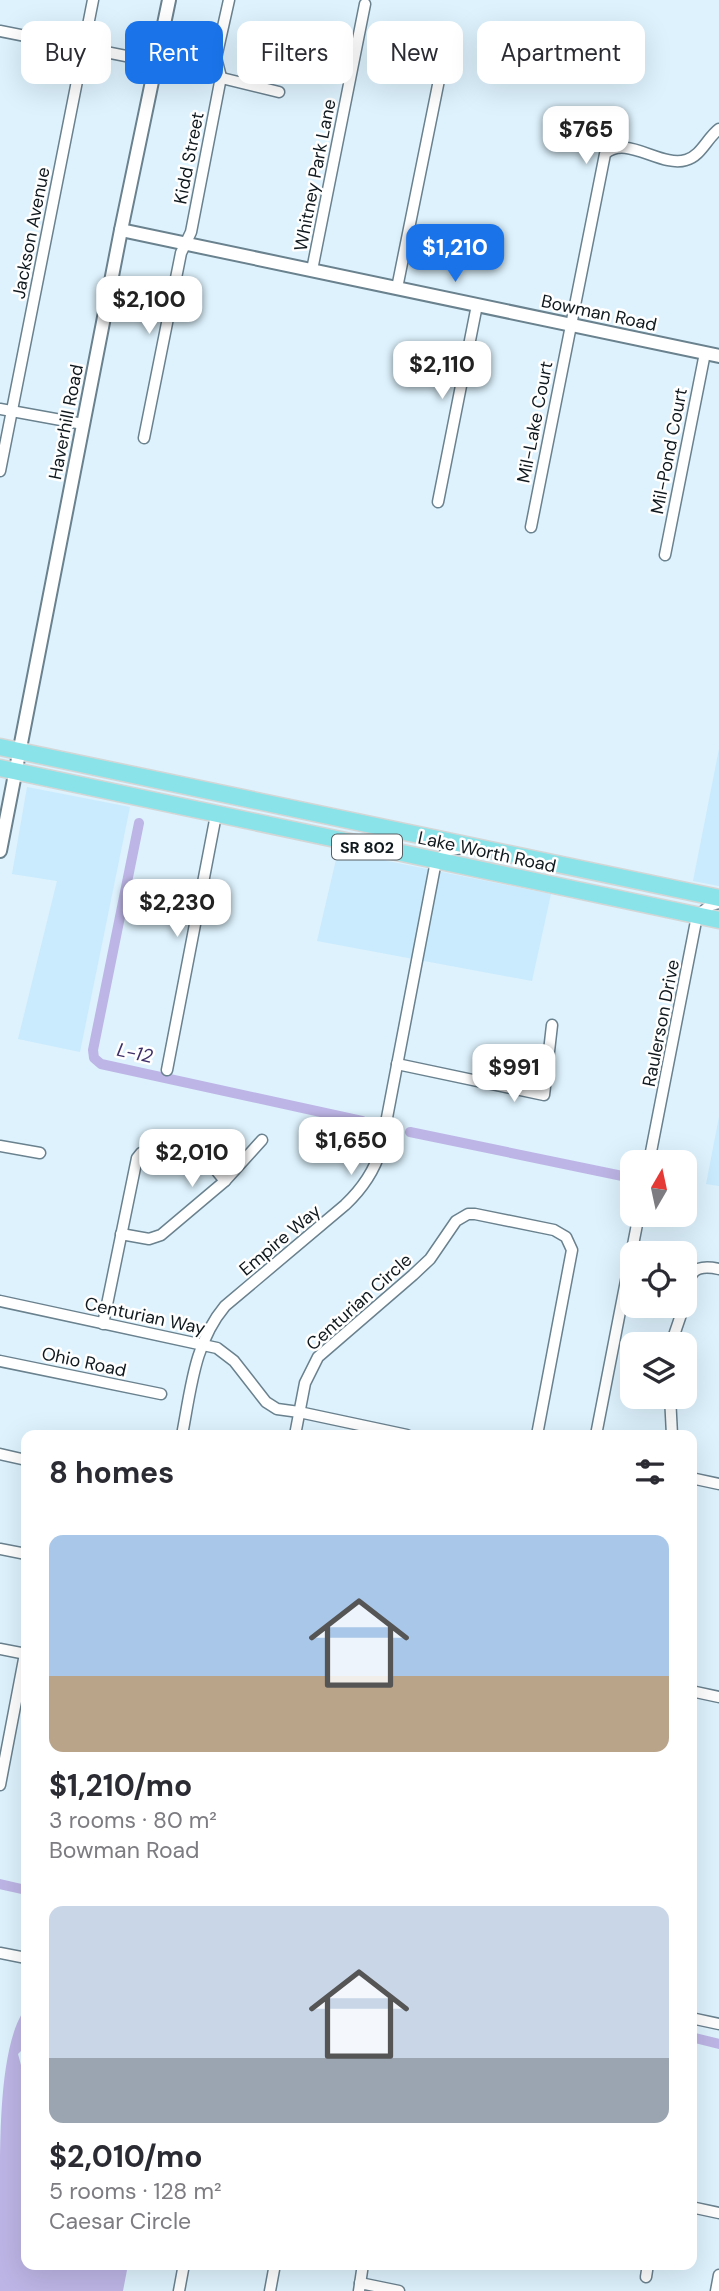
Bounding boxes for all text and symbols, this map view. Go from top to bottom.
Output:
chip: Buy [21,21,111,84]
chip: Rent [125,21,223,84]
chip: Filters [237,21,353,84]
chip: New [367,21,463,84]
chip: Apartment [477,21,645,84]
street label: Whitney Park Lane [288,97,342,253]
pin: $765 [545,106,627,166]
street label: Kidd Street [168,110,210,206]
text: $765 [559,114,613,144]
street label: Jackson Avenue [6,165,56,301]
pin: $1,210 [398,224,512,284]
text: $1,210 [422,232,488,262]
pin: $2,100 [92,276,206,336]
text: $2,100 [112,284,186,314]
street label: Bowman Road [539,289,659,337]
pin: $2,110 [385,342,499,401]
text: $2,110 [409,349,475,379]
street label: Mil-Lake Court [511,359,559,485]
street label: Haverhill Road [43,362,89,482]
street label: Mil-Pond Court [645,386,693,516]
street label: Lake Worth Road [416,826,558,878]
road number: SR 802 [332,834,402,860]
pin: $2,230 [120,880,234,939]
text: $2,230 [139,887,215,917]
street label: Raulerson Drive [637,957,685,1089]
water label: L-12 [115,1037,155,1069]
pin: $991 [473,1044,555,1104]
text: $991 [488,1052,540,1082]
pin: $1,650 [294,1118,408,1177]
text: $1,650 [315,1125,387,1155]
pin: $2,010 [135,1130,249,1189]
text: $2,010 [155,1137,229,1167]
north arrow [620,1150,696,1227]
map controls [620,1150,697,1409]
street label: Empire Way [234,1199,326,1281]
button: locate [620,1241,697,1318]
street label: Centurian Circle [301,1248,417,1356]
street label: Centurian Way [82,1291,208,1341]
button: layers [620,1332,697,1409]
street label: Ohio Road [39,1341,129,1383]
text: 8 homes [49,1453,174,1492]
icon: filters [631,1453,669,1491]
icon: home [296,1580,422,1706]
text: $1,210/mo [49,1766,192,1805]
text: 3 rooms · 80 m² [49,1805,217,1835]
text: Bowman Road [49,1835,200,1865]
icon: home [296,1951,422,2077]
text: $2,010/mo [49,2137,203,2176]
text: 5 rooms · 128 m² [49,2176,222,2206]
text: Caesar Circle [49,2206,191,2236]

